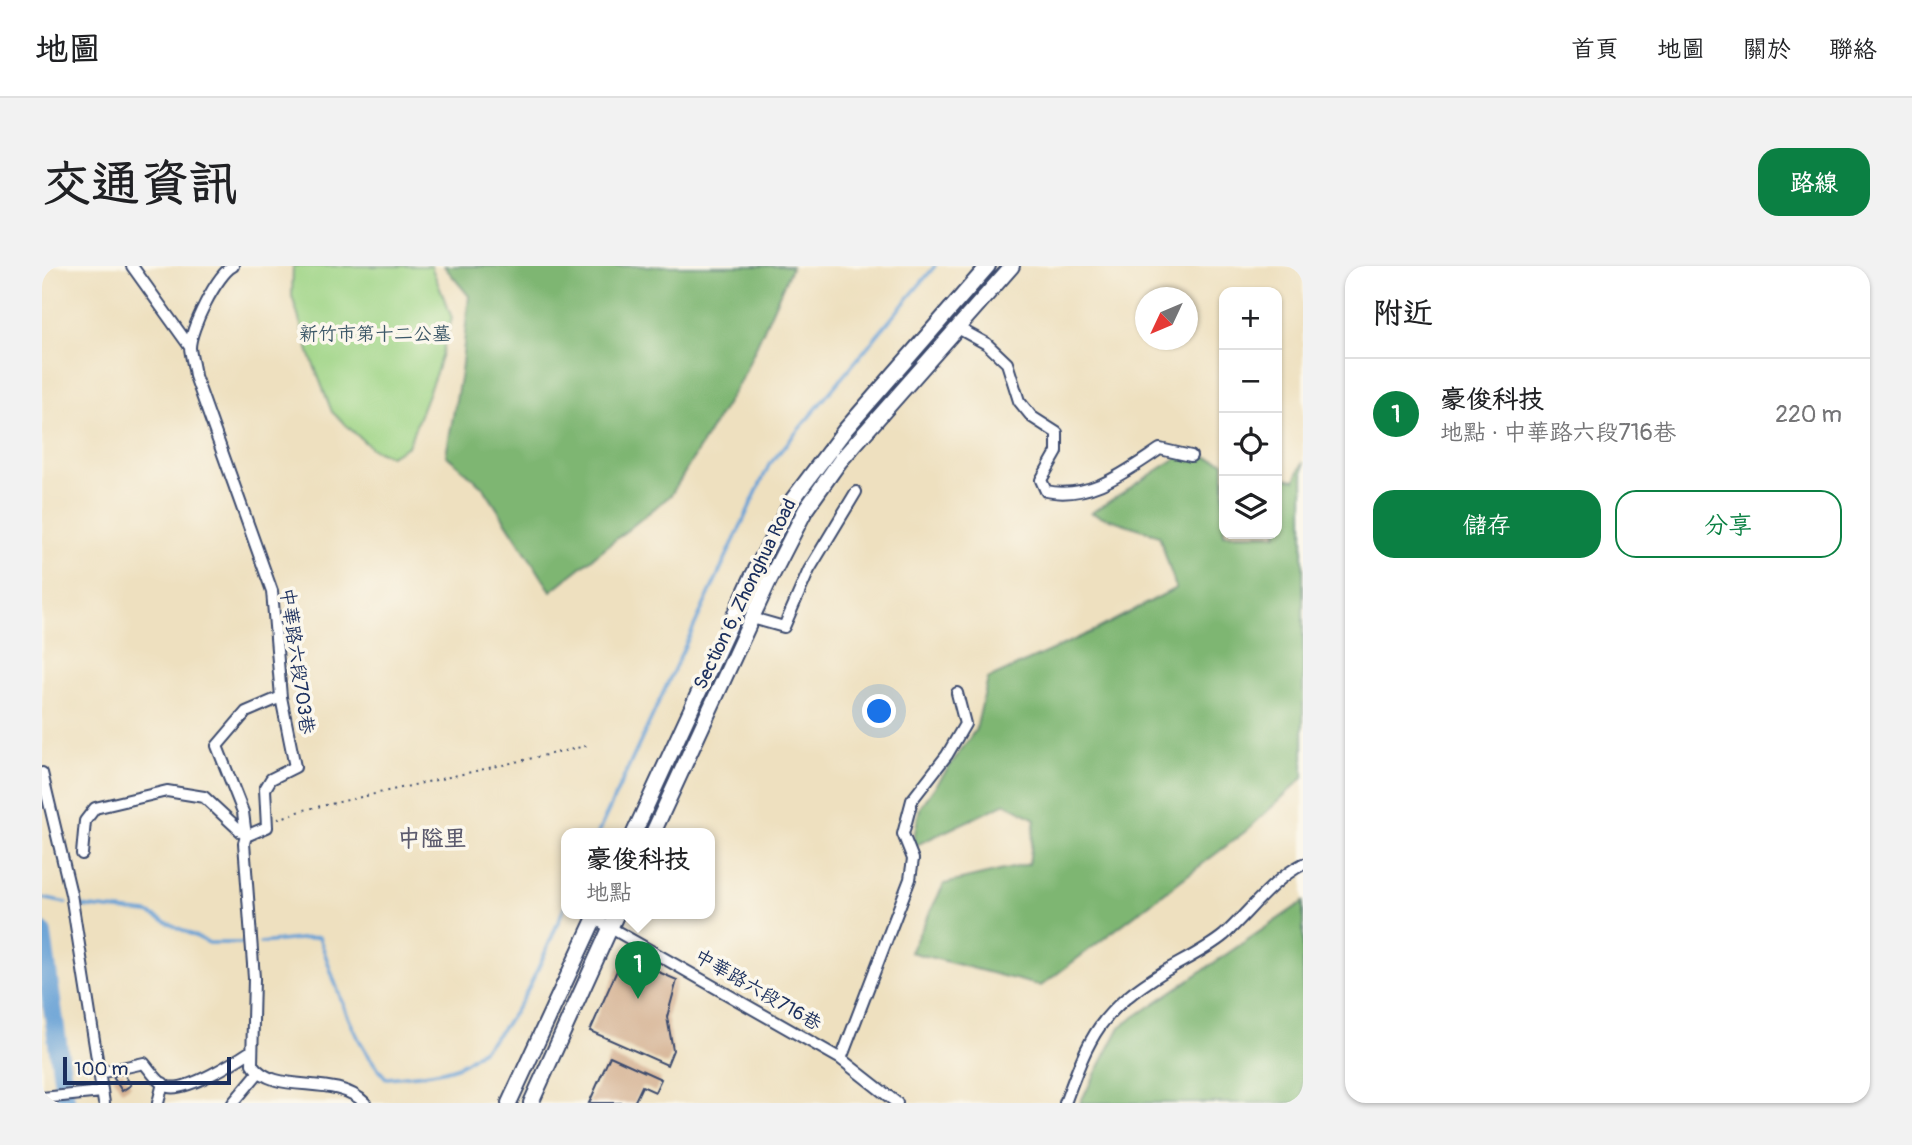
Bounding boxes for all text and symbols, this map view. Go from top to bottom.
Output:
text: 地圖 [35,29,101,70]
text: 首頁 [1571,35,1619,64]
text: 地圖 [1657,35,1705,64]
text: 關於 [1743,35,1791,64]
text: 聯絡 [1829,35,1877,64]
button: 路線 [1758,148,1870,216]
text: 交通資訊 [42,154,238,215]
north arrow [1135,287,1198,350]
map controls [1219,287,1282,539]
button: + [1219,287,1282,350]
text: 附近 [1373,295,1433,332]
park label: 新竹市第十二公墓 [299,322,451,346]
button: − [1219,350,1282,413]
text: 豪俊科技 [1440,384,1544,416]
text: 1 [1392,400,1401,429]
text: 220 m [1775,400,1842,429]
button: locate [1219,413,1282,476]
text: 地點 · 中華路六段716巷 [1440,418,1676,447]
button: layers [1219,476,1282,539]
button: 儲存 [1373,490,1601,558]
button: 分享 [1615,490,1842,558]
street label: Section 6, Zhonghua Road [688,495,802,693]
street label: 中華路六段703巷 [275,586,319,736]
your location [862,694,896,728]
district label: 中隘里 [398,824,467,853]
popup [561,828,715,919]
text: 豪俊科技 [586,844,690,876]
text: 地點 [586,878,632,907]
pin: 1 [615,941,661,999]
street label: 中華路六段716巷 [690,944,826,1036]
scale bar [63,1054,231,1086]
text: 100 m [74,1057,128,1081]

